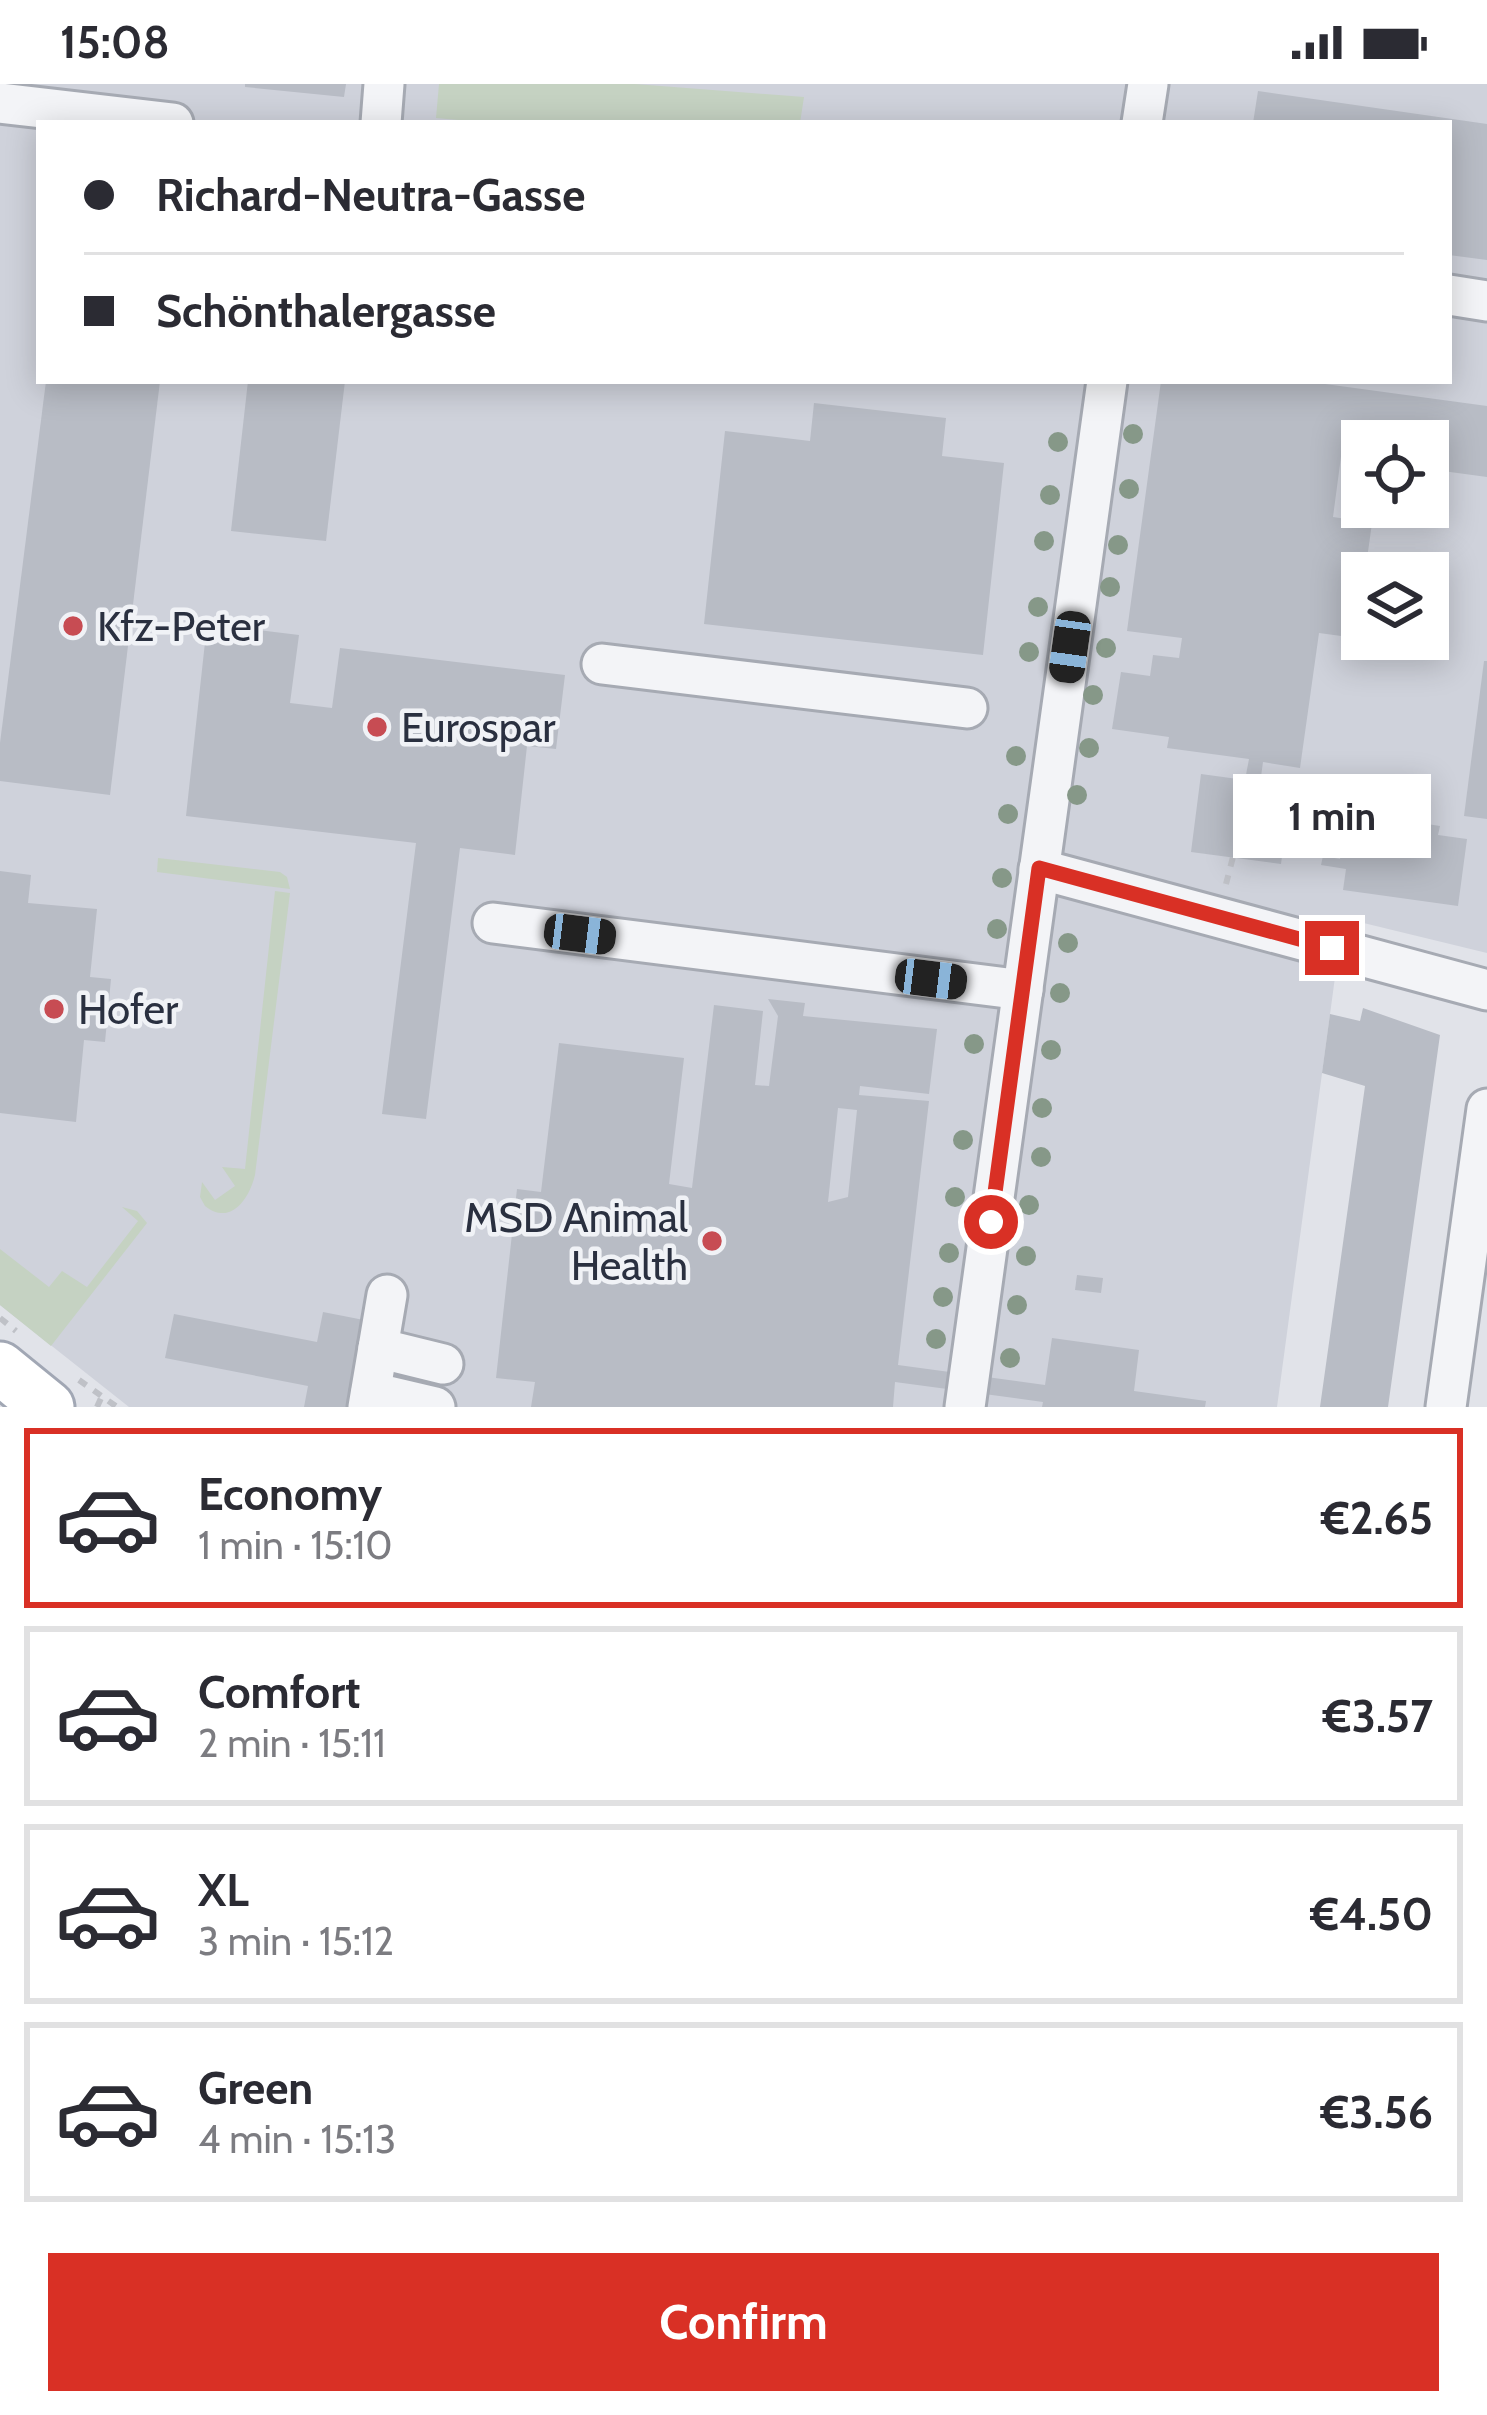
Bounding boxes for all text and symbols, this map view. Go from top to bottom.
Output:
text: 15:08 [60,15,170,69]
text: Richard-Neutra-Gasse [156,168,585,222]
text: Schönthalergasse [156,284,496,338]
map controls [1341,420,1449,660]
button: locate [1341,420,1449,528]
button: layers [1341,552,1449,660]
place label: Kfz-Peter [97,600,266,652]
car [1047,609,1093,685]
marker: Kfz-Peter [60,613,86,639]
place label: Eurospar [401,701,556,753]
marker: Eurospar [364,714,390,740]
callout: 1 min [1233,774,1431,858]
text: 1 min [1288,792,1376,840]
car [542,912,618,956]
route end [1305,921,1359,975]
car [893,957,969,1001]
place label: Hofer [78,983,179,1035]
marker: Hofer [41,996,67,1022]
place label: MSD Animal Health [464,1191,688,1291]
route start [964,1195,1018,1249]
marker: MSD Animal Health [699,1228,725,1254]
icon: car [54,1464,162,1572]
text: Economy [198,1467,382,1521]
text: €2.65 [1321,1491,1433,1545]
text: 1 min · 15:10 [198,1521,392,1569]
icon: car [54,1662,162,1770]
text: Comfort [198,1665,361,1719]
text: €3.57 [1323,1689,1433,1743]
text: 2 min · 15:11 [198,1719,386,1767]
icon: car [54,1860,162,1968]
text: XL [198,1863,249,1917]
text: €4.50 [1310,1887,1433,1941]
text: 3 min · 15:12 [198,1917,394,1965]
icon: car [54,2058,162,2166]
text: Green [198,2061,313,2115]
text: €3.56 [1320,2085,1433,2139]
text: 4 min · 15:13 [198,2115,396,2163]
button: Confirm [48,2253,1439,2391]

